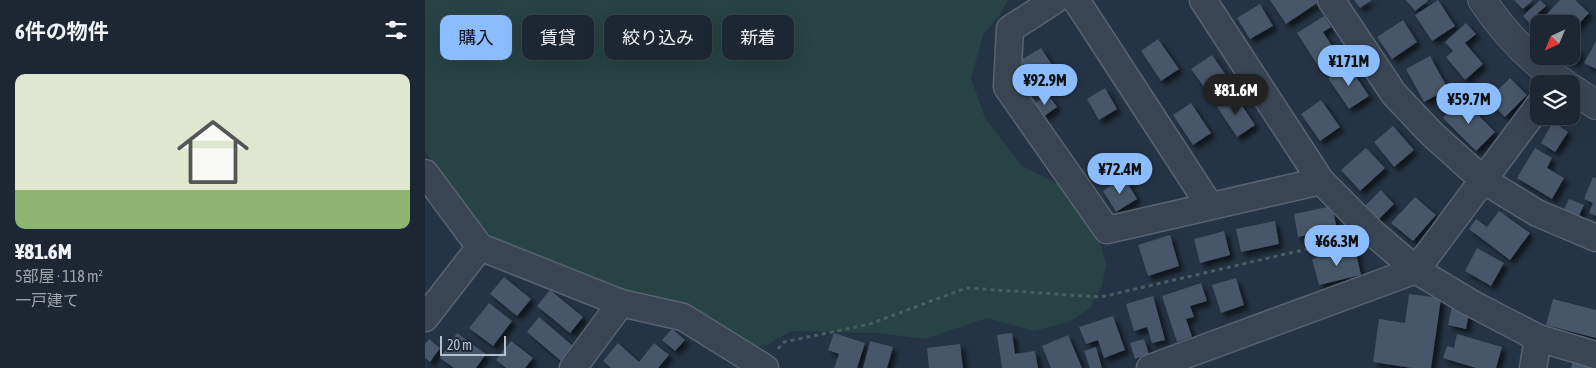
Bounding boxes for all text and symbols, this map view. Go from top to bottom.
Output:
chip: 購入 [440,15,512,60]
chip: 賃貸 [522,15,594,60]
chip: 絞り込み [604,15,712,60]
chip: 新着 [722,15,794,60]
north arrow [1530,15,1580,65]
map controls [1530,15,1580,125]
icon: filters [382,16,410,44]
text: 6件の物件 [15,19,109,43]
pin: ¥171M [1314,44,1384,87]
text: ¥171M [1329,52,1369,70]
pin: ¥92.9M [1004,64,1086,106]
text: ¥92.9M [1023,71,1067,89]
pin: ¥81.6M [1195,74,1277,116]
button: layers [1530,75,1580,125]
text: ¥81.6M [1214,81,1258,99]
pin: ¥59.7M [1428,82,1510,125]
text: ¥59.7M [1447,90,1491,108]
icon: home [168,107,258,197]
pin: ¥72.4M [1079,152,1161,195]
text: ¥72.4M [1098,160,1142,178]
pin: ¥66.3M [1296,224,1378,267]
text: ¥66.3M [1315,232,1359,250]
text: ¥81.6M [15,239,72,263]
text: 5部屋 · 118 m² [15,267,103,285]
text: 一戸建て [15,291,79,309]
scale bar [440,333,506,356]
text: 20 m [447,337,472,353]

